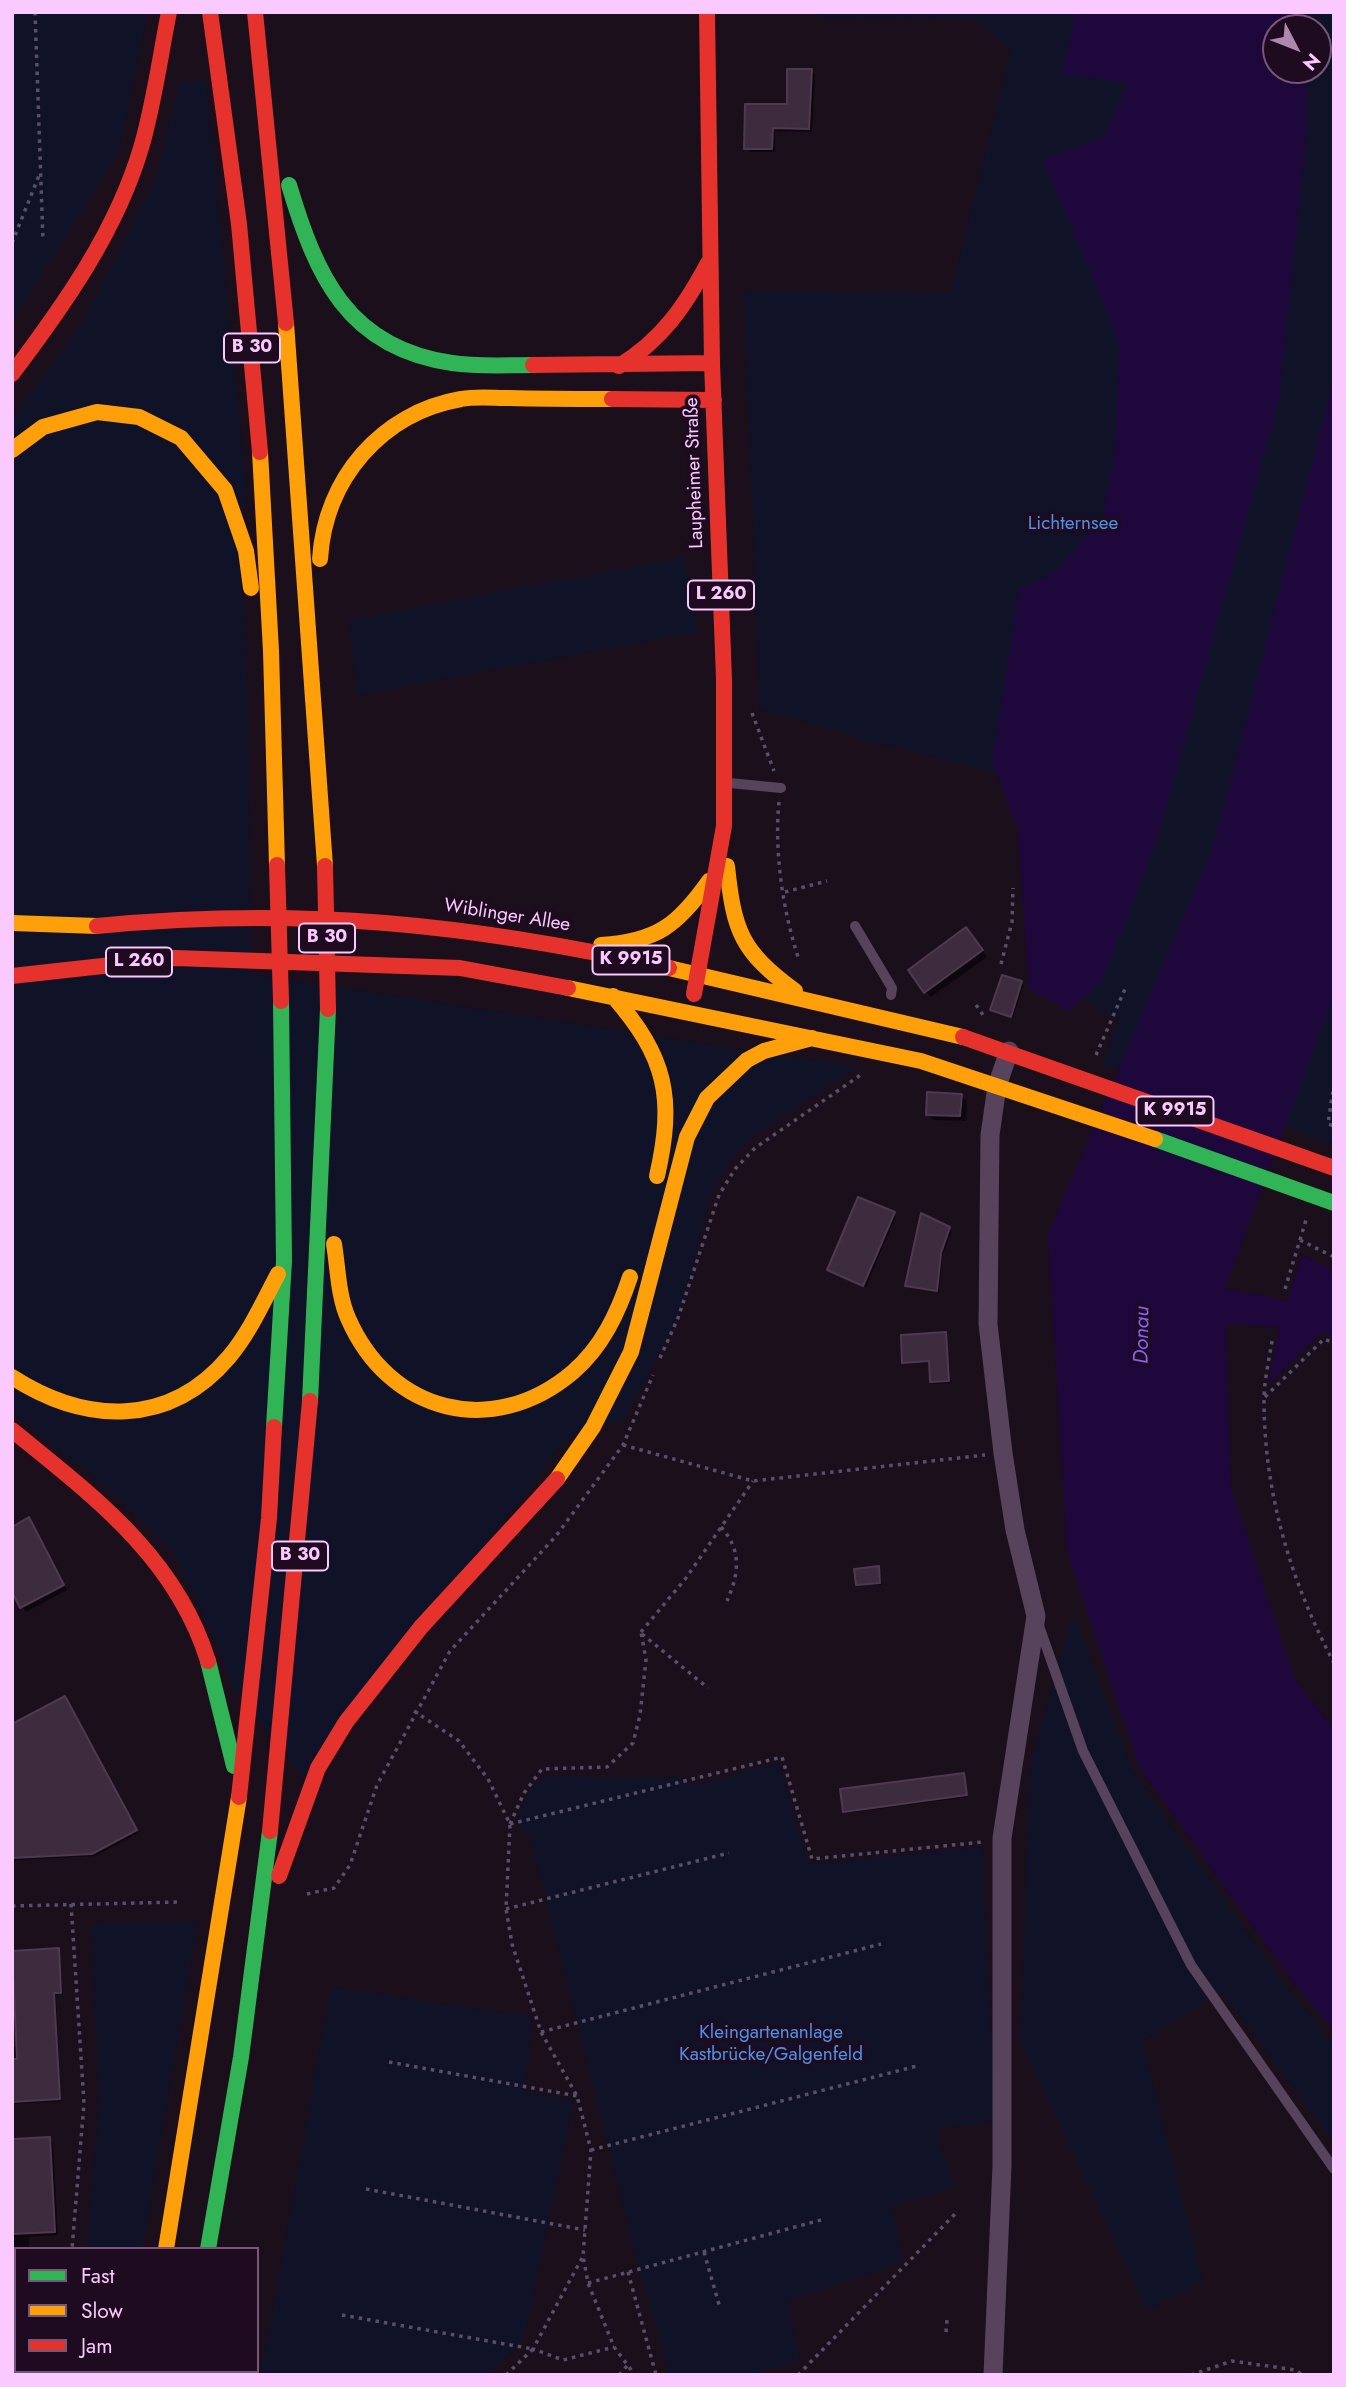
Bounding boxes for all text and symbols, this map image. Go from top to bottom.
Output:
north arrow [1262,14,1332,84]
text: N [1296,47,1327,77]
road number: B 30 [224,334,280,362]
street label: Laupheimer Straße [681,397,709,549]
park label: Lichternsee [1028,513,1118,535]
road number: L 260 [688,580,754,610]
street label: Wiblinger Allee [442,895,572,937]
road number: B 30 [299,923,355,953]
road number: K 9915 [592,945,670,974]
road number: L 260 [106,947,172,976]
road number: K 9915 [1136,1096,1214,1126]
water label: Donau [1130,1306,1156,1364]
road number: B 30 [272,1541,328,1570]
park label: Kleingartenanlage Kastbrücke/Galgenfeld [679,2022,863,2066]
legend [14,2247,259,2373]
text: Fast [81,2261,114,2291]
text: Slow [81,2296,123,2326]
text: Jam [81,2331,113,2361]

